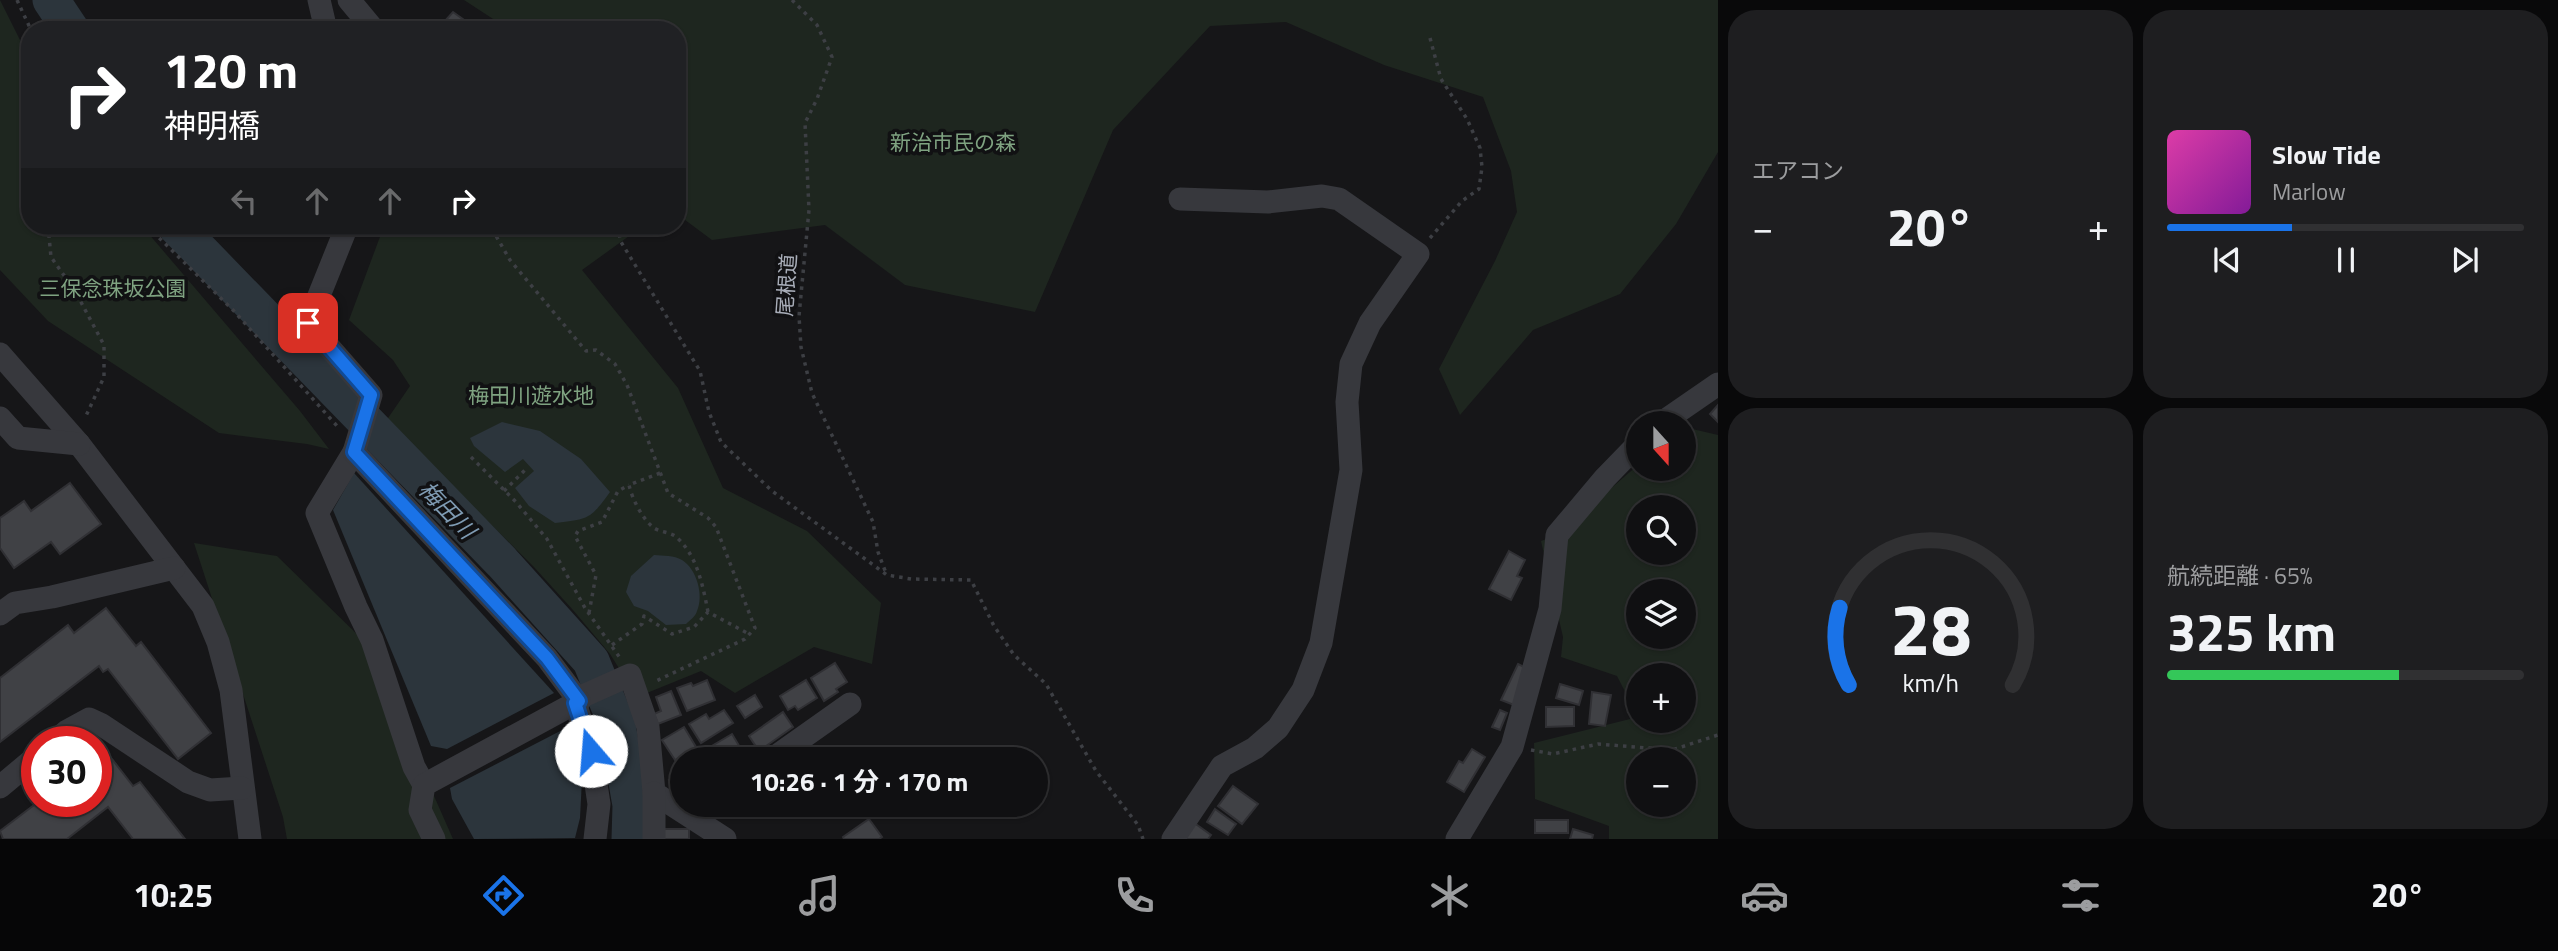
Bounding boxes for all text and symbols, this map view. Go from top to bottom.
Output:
text: 120 m [164,32,298,107]
icon: right [49,49,140,140]
text: 神明橋 [164,101,260,149]
park label: 新治市民の森 [890,126,1016,158]
text: Slow Tide [2272,135,2381,174]
text: エアコン [1752,153,1844,188]
text: Marlow [2272,174,2346,209]
icon: left [225,182,263,220]
icon: ahead [298,182,336,220]
icon: ahead [371,182,409,220]
icon: right [444,182,482,220]
text: 20° [1887,187,1974,266]
text: − [1752,198,1773,256]
text: + [2088,198,2109,256]
icon: previous [2208,241,2246,279]
icon: pause [2327,241,2365,279]
icon: next [2446,241,2484,279]
street label: 尾根道 [768,252,804,317]
park label: 三保念珠坂公園 [40,272,187,304]
pin [278,293,338,353]
icon: arrive [289,304,327,342]
park label: 梅田川遊水地 [468,379,594,411]
north arrow [1626,411,1696,481]
map controls [1626,411,1696,817]
water label: 梅田川 [411,473,486,549]
button: search [1626,495,1696,565]
text: 航続距離 · 65% [2167,558,2313,593]
text: 28 [1890,573,1971,683]
button: layers [1626,579,1696,649]
text: 325 km [2167,592,2336,671]
button: + [1626,663,1696,733]
text: km/h [1902,663,1959,701]
position arrow [554,714,628,788]
speed limit sign: 30 [21,726,112,817]
button: − [1626,747,1696,817]
text: 10:26 · 1 分 · 170 m [750,762,968,801]
text: 10:25 [133,871,213,919]
icon: directions [479,871,528,920]
icon: music [795,871,844,920]
icon: phone [1110,871,1159,920]
icon: climate [1425,871,1474,920]
icon: car [1740,871,1789,920]
icon: filters [2056,871,2105,920]
text: 20° [2371,871,2425,919]

